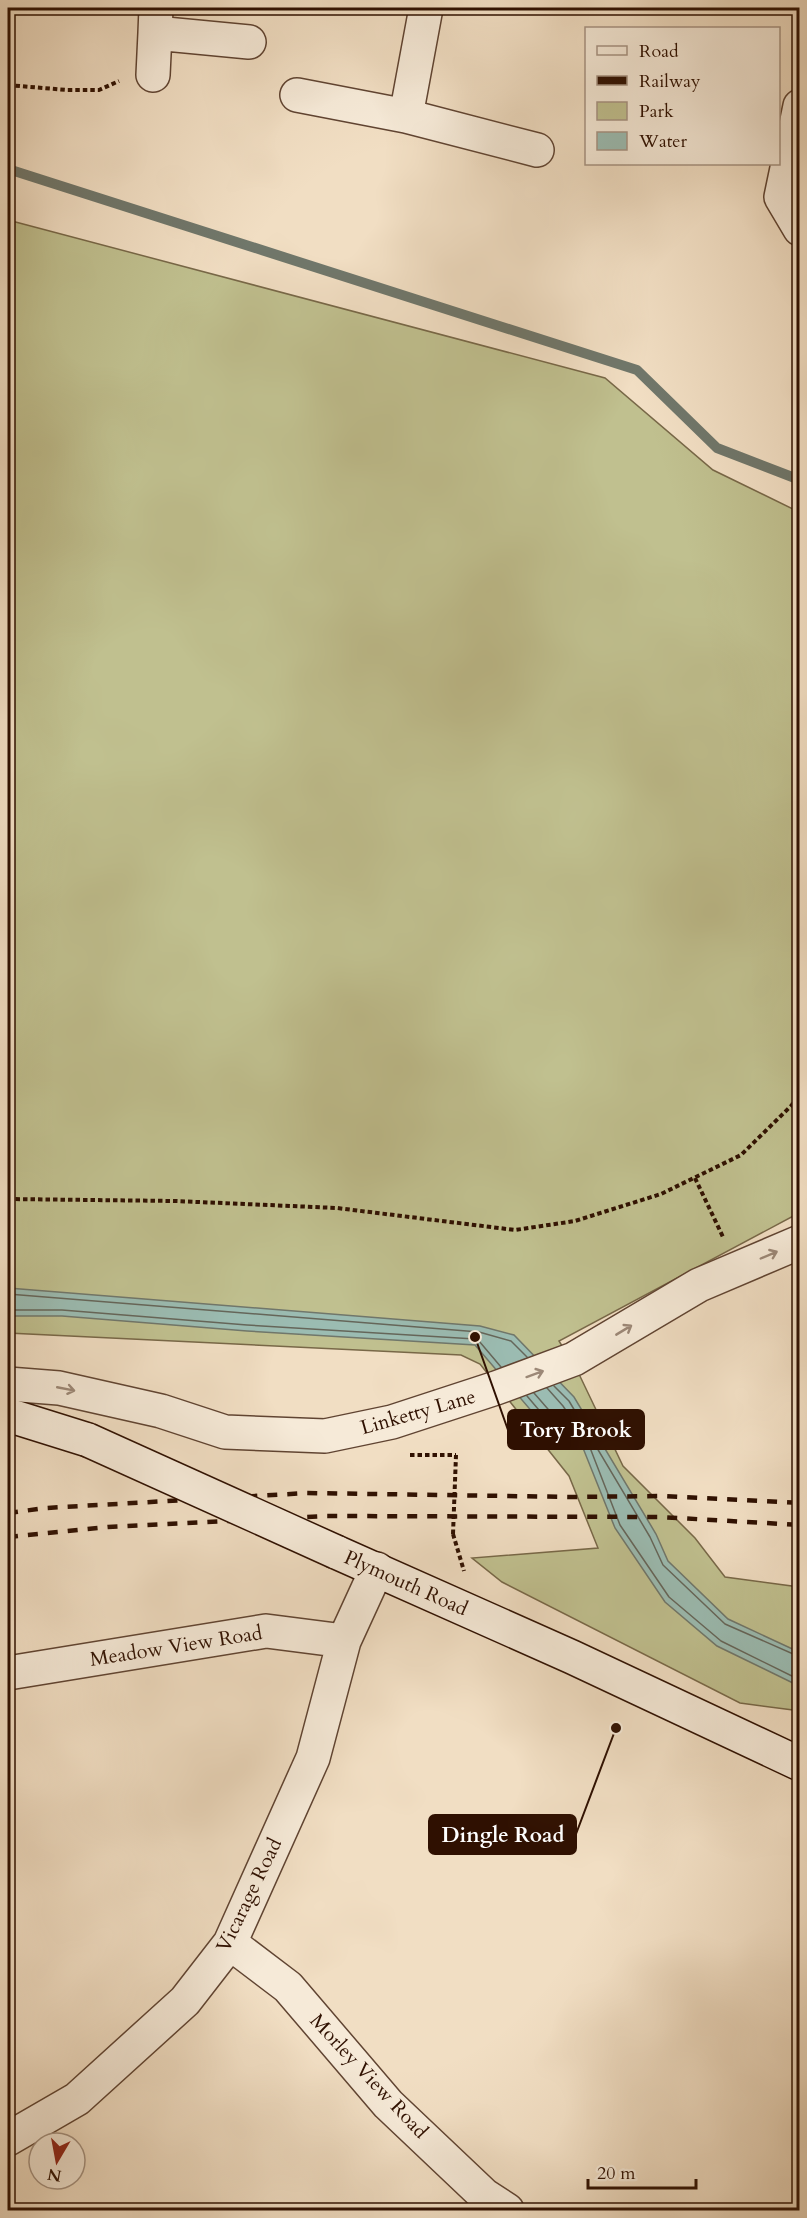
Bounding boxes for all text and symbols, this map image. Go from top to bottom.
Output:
legend [585,27,780,165]
text: Road [639,39,679,64]
text: Railway [639,69,701,94]
text: Park [639,99,674,124]
text: Water [638,129,688,154]
one-way arrow [760,1249,778,1260]
one-way arrow [615,1323,632,1335]
one-way arrow [525,1368,544,1379]
street label: Linketty Lane [357,1383,479,1441]
one-way arrow [55,1384,75,1395]
callout: Tory Brook [508,1410,644,1449]
text: Tory Brook [520,1416,632,1445]
street label: Plymouth Road [340,1544,472,1622]
street label: Meadow View Road [88,1619,264,1673]
callout: Dingle Road [429,1815,576,1854]
text: Dingle Road [441,1821,565,1850]
street label: Vicarage Road [210,1833,288,1956]
street label: Morley View Road [304,2008,434,2145]
north arrow [27,2131,87,2191]
scale bar [588,2152,696,2190]
text: 20 m [597,2161,636,2186]
text: N [46,2163,63,2187]

